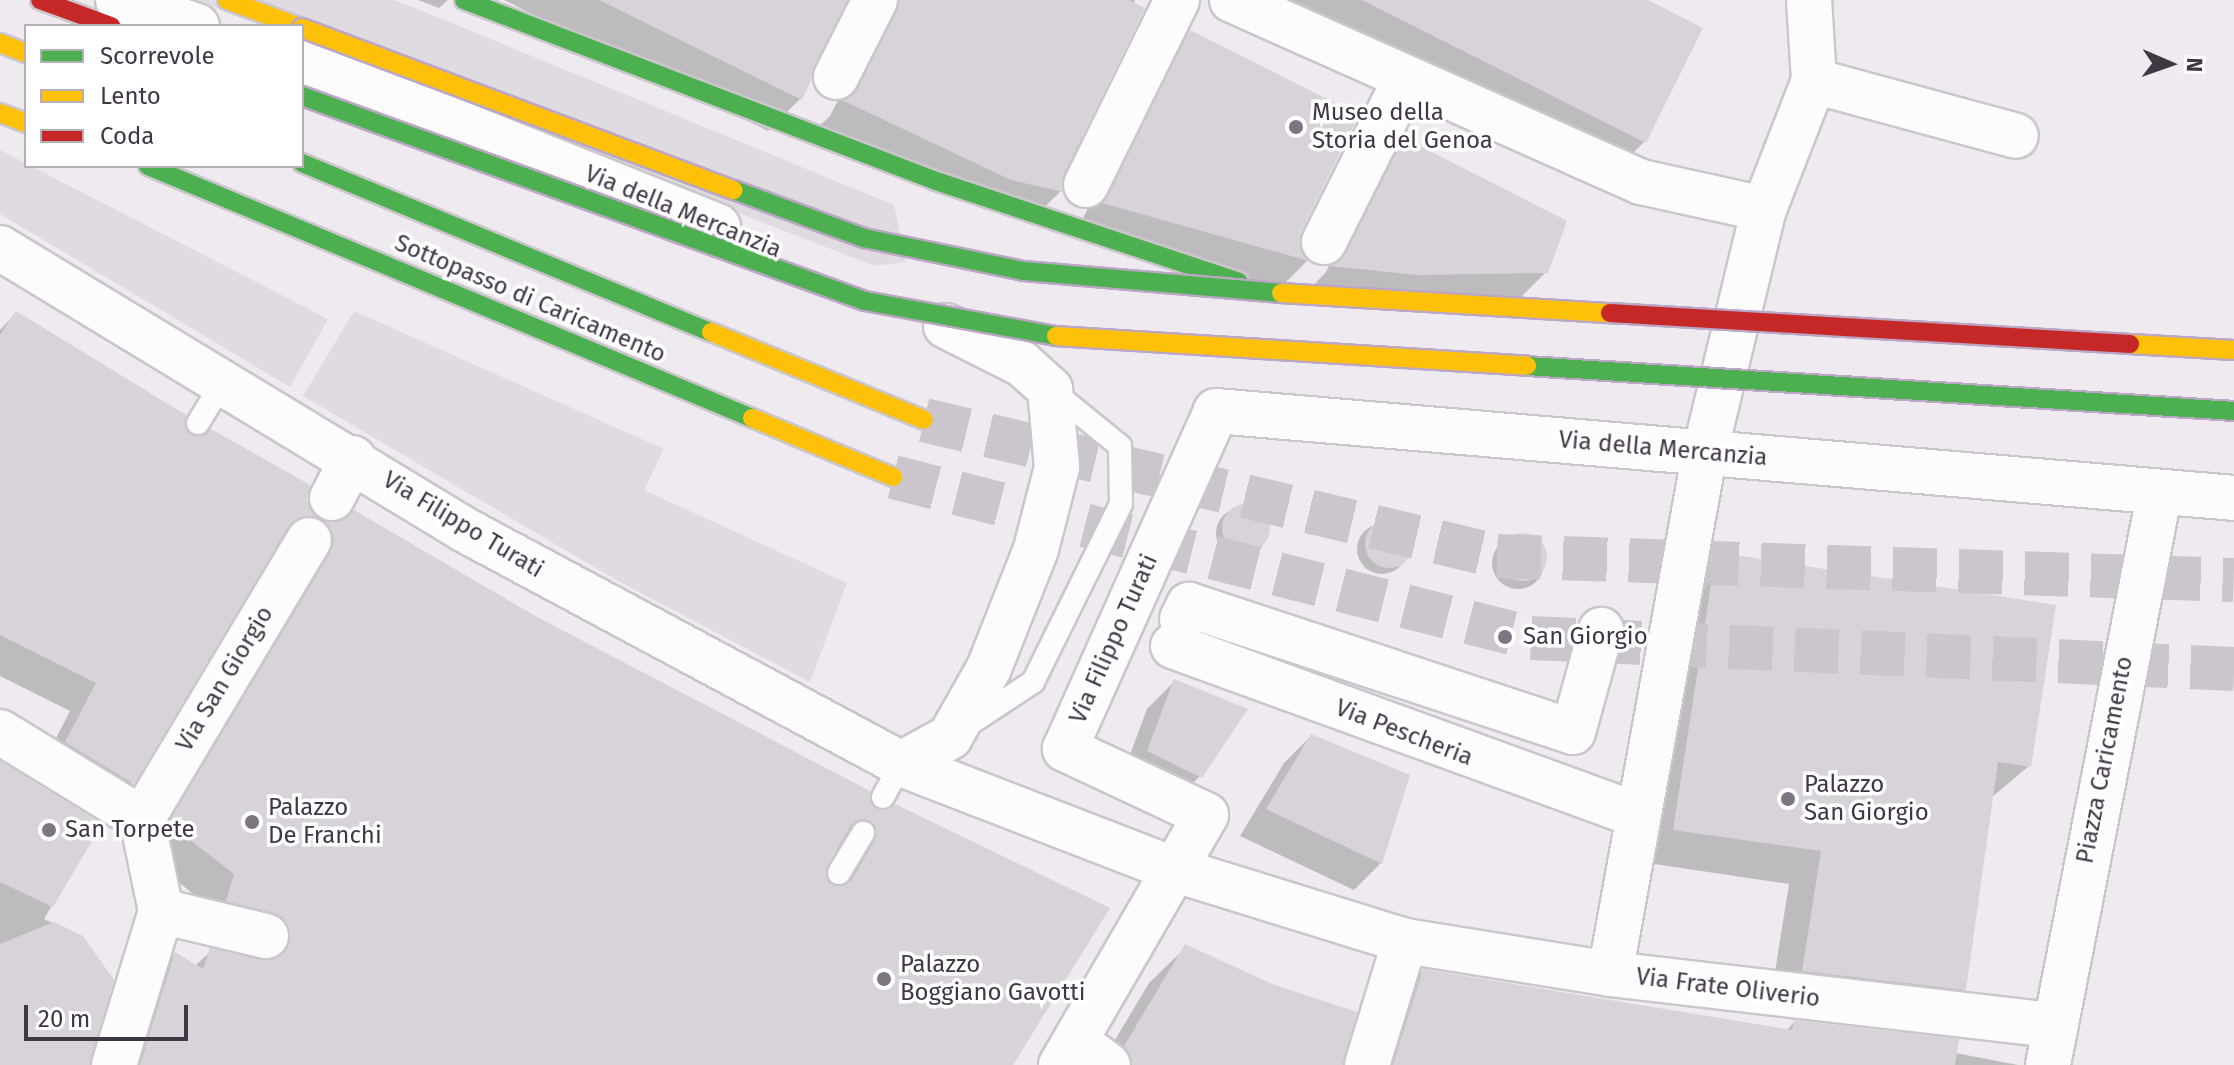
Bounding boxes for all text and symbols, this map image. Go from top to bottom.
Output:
legend [24,24,304,168]
north arrow [2130,24,2210,104]
text: Scorrevole [100,42,215,70]
text: N [2181,57,2208,73]
text: Lento [100,82,161,110]
place label: Museo della Storia del Genoa [1312,99,1493,155]
marker: Museo della Storia del Genoa [1287,118,1305,136]
text: Coda [100,122,154,150]
street label: Via della Mercanzia [581,159,785,265]
street label: Sottopasso di Caricamento [390,229,670,369]
street label: Via della Mercanzia [1558,426,1768,472]
street label: Via Filippo Turati [377,466,549,584]
street label: Via Filippo Turati [1064,550,1164,728]
street label: Via San Giorgio [170,601,280,757]
place label: San Giorgio [1523,623,1648,651]
marker: San Giorgio [1494,626,1516,648]
street label: Piazza Caricamento [2071,654,2139,866]
street label: Via Pescheria [1331,694,1477,772]
place label: Palazzo San Giorgio [1804,771,1929,827]
marker: Palazzo San Giorgio [1779,790,1797,808]
place label: Palazzo De Franchi [268,794,382,850]
marker: Palazzo De Franchi [243,813,261,831]
place label: San Torpete [65,816,195,844]
marker: San Torpete [40,821,58,839]
place label: Palazzo Boggiano Gavotti [900,951,1085,1007]
street label: Via Frate Oliverio [1634,962,1822,1014]
marker: Palazzo Boggiano Gavotti [875,970,893,988]
scale bar [28,989,192,1039]
text: 20 m [38,1005,90,1033]

